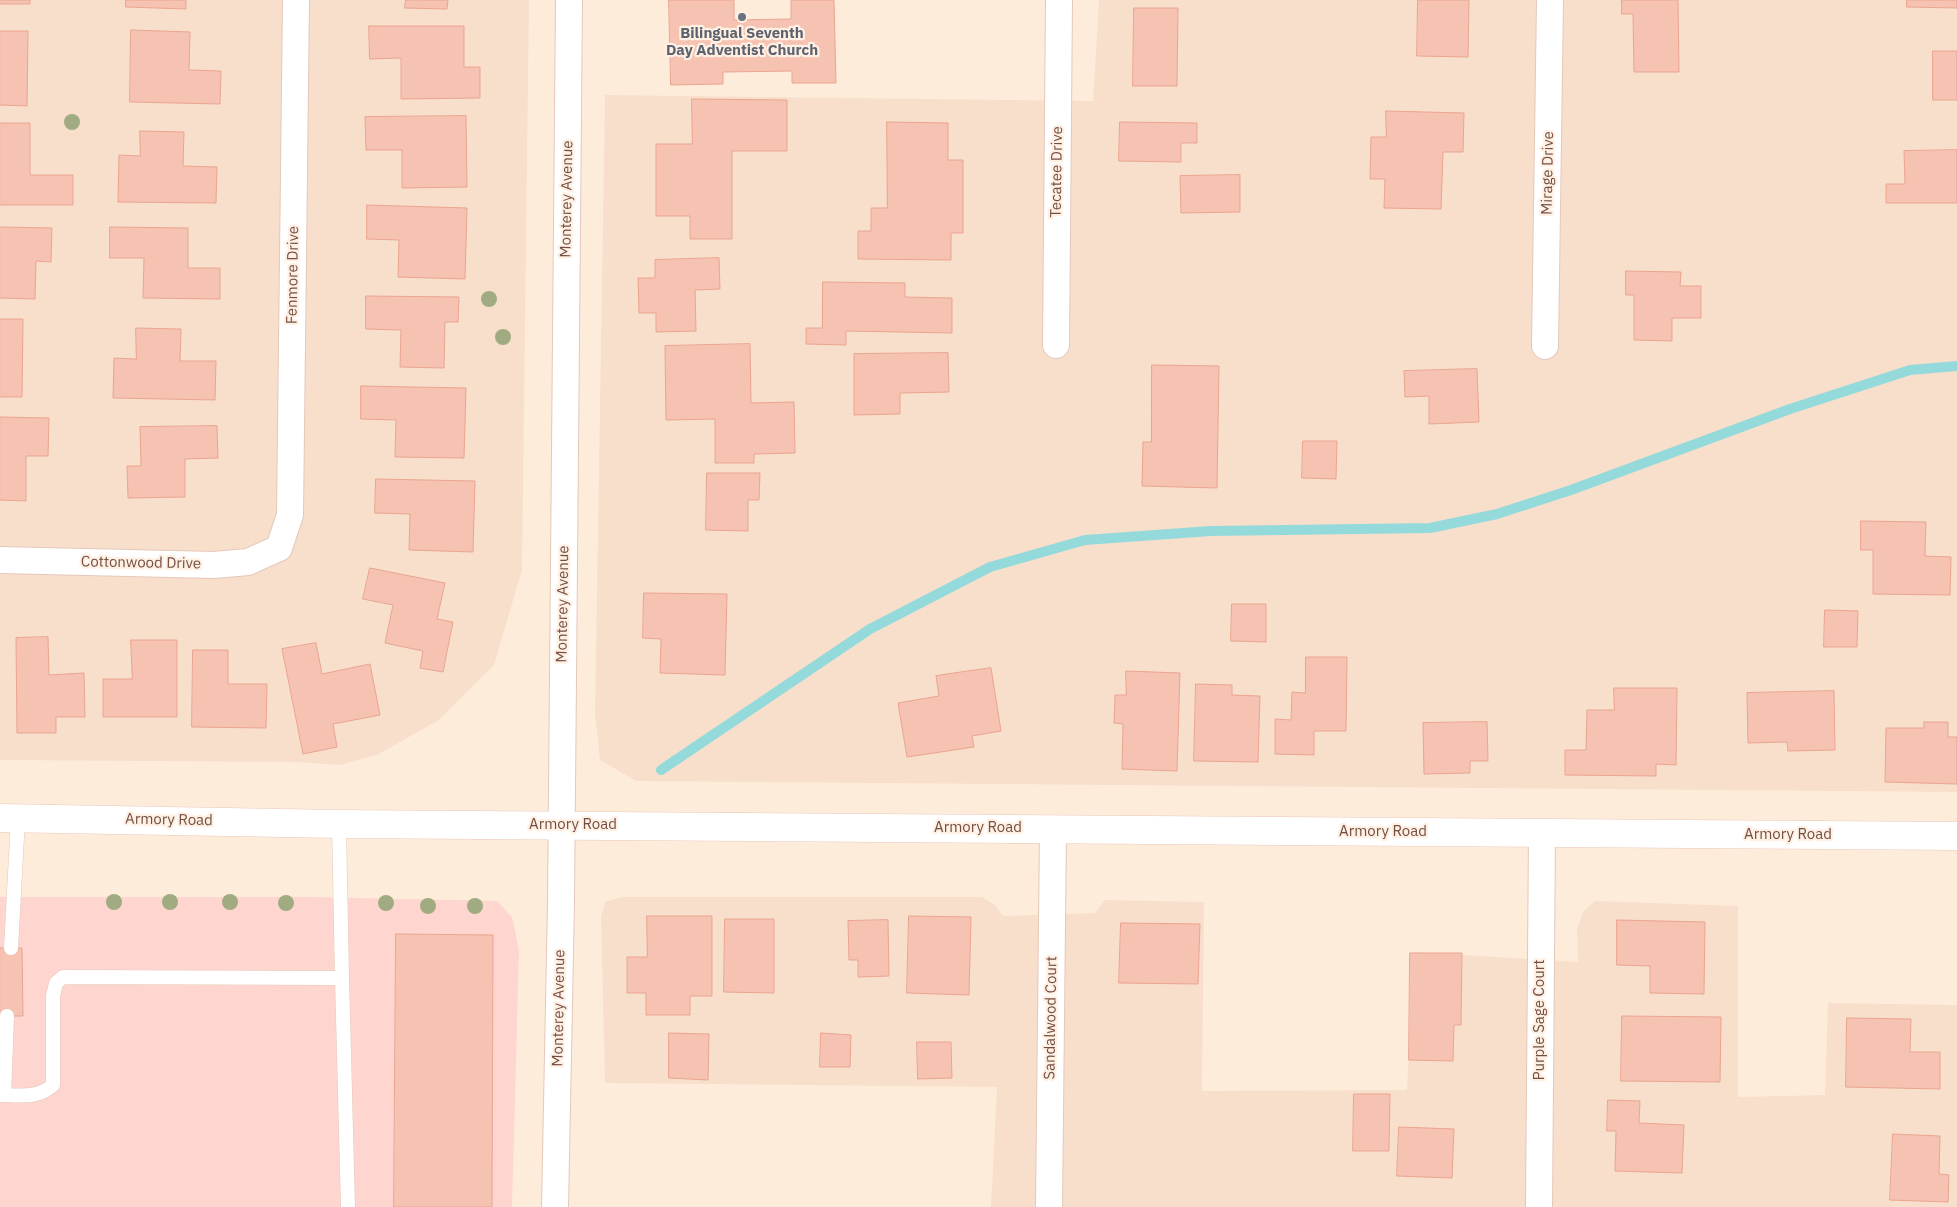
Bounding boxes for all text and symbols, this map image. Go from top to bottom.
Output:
marker: Bilingual Seventh Day Adventist Church [736,11,748,23]
place label: Bilingual Seventh Day Adventist Church [666,25,818,60]
street label: Tecatee Drive [1047,126,1067,218]
street label: Mirage Drive [1538,131,1558,215]
street label: Monterey Avenue [557,140,577,258]
street label: Fenmore Drive [283,226,303,324]
street label: Monterey Avenue [553,545,573,663]
street label: Cottonwood Drive [81,553,201,573]
street label: Armory Road [125,810,213,830]
street label: Armory Road [529,816,617,834]
street label: Armory Road [934,819,1022,837]
street label: Armory Road [1339,823,1427,841]
street label: Armory Road [1744,826,1832,844]
street label: Monterey Avenue [549,949,569,1067]
street label: Sandalwood Court [1041,956,1061,1080]
street label: Purple Sage Court [1531,959,1549,1081]

